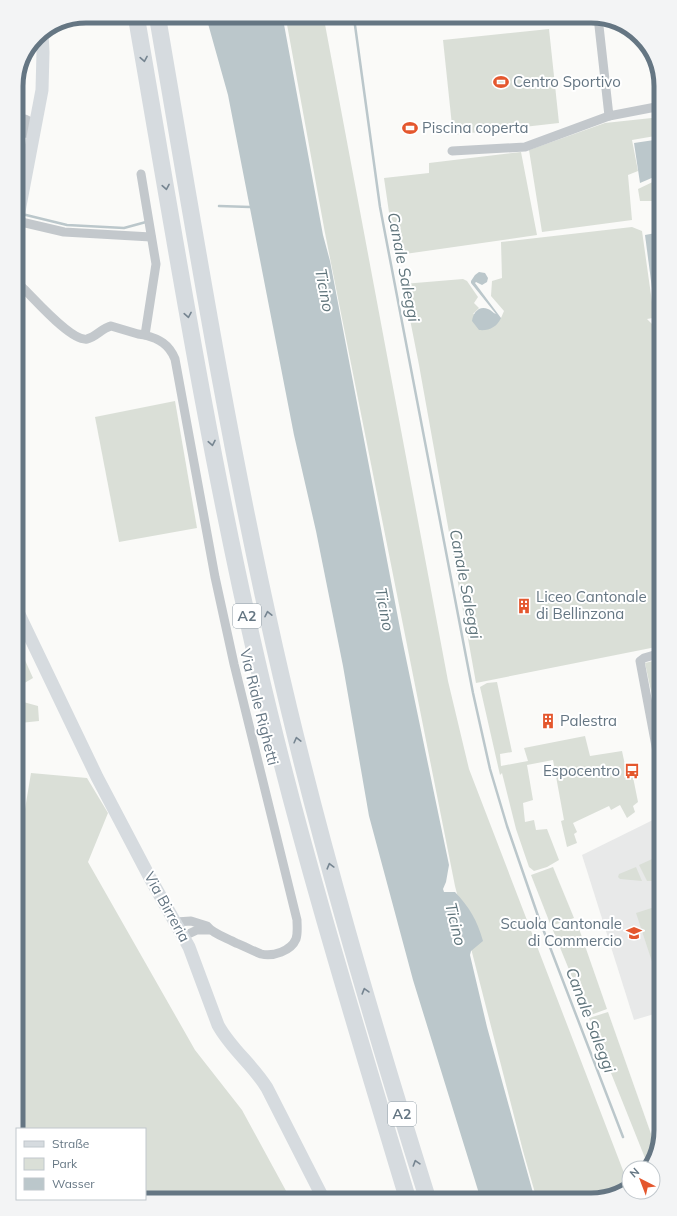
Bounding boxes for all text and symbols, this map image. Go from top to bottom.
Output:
one-way arrow [139,56,148,62]
place label: Centro Sportivo [513,72,621,91]
sports icon: Centro Sportivo [492,73,510,91]
place label: Piscina coperta [422,118,529,137]
sports icon: Piscina coperta [401,119,419,137]
one-way arrow [161,184,170,190]
water label: Canale Saleggi [384,211,424,324]
water label: Ticino [311,267,339,313]
one-way arrow [184,312,192,318]
one-way arrow [207,440,216,446]
water label: Canale Saleggi [446,528,486,641]
water label: Ticino [371,586,399,632]
place label: Liceo Cantonale di Bellinzona [536,587,647,623]
building icon: Liceo Cantonale di Bellinzona [515,597,533,615]
road number: A2 [233,604,261,628]
one-way arrow [264,611,272,617]
street label: Via Riale Righetti [236,647,283,767]
place label: Palestra [560,711,617,730]
building icon: Palestra [539,712,557,730]
one-way arrow [293,737,302,744]
place label: Espocentro [543,761,620,780]
bus stop icon: Espocentro [623,762,641,780]
one-way arrow [326,863,334,869]
street label: Via Birreria [140,868,195,945]
water label: Ticino [441,900,471,948]
place label: Scuola Cantonale di Commercio [500,914,622,950]
school or university icon: Scuola Cantonale di Commercio [625,924,643,942]
water label: Canale Saleggi [562,965,620,1076]
one-way arrow [361,988,370,995]
road number: A2 [388,1102,416,1126]
legend [16,1128,146,1200]
text: Straße [52,1136,89,1151]
text: Park [52,1156,78,1171]
one-way arrow [412,1159,421,1166]
north arrow [621,1160,661,1200]
text: N [627,1165,642,1181]
text: Wasser [52,1176,95,1191]

